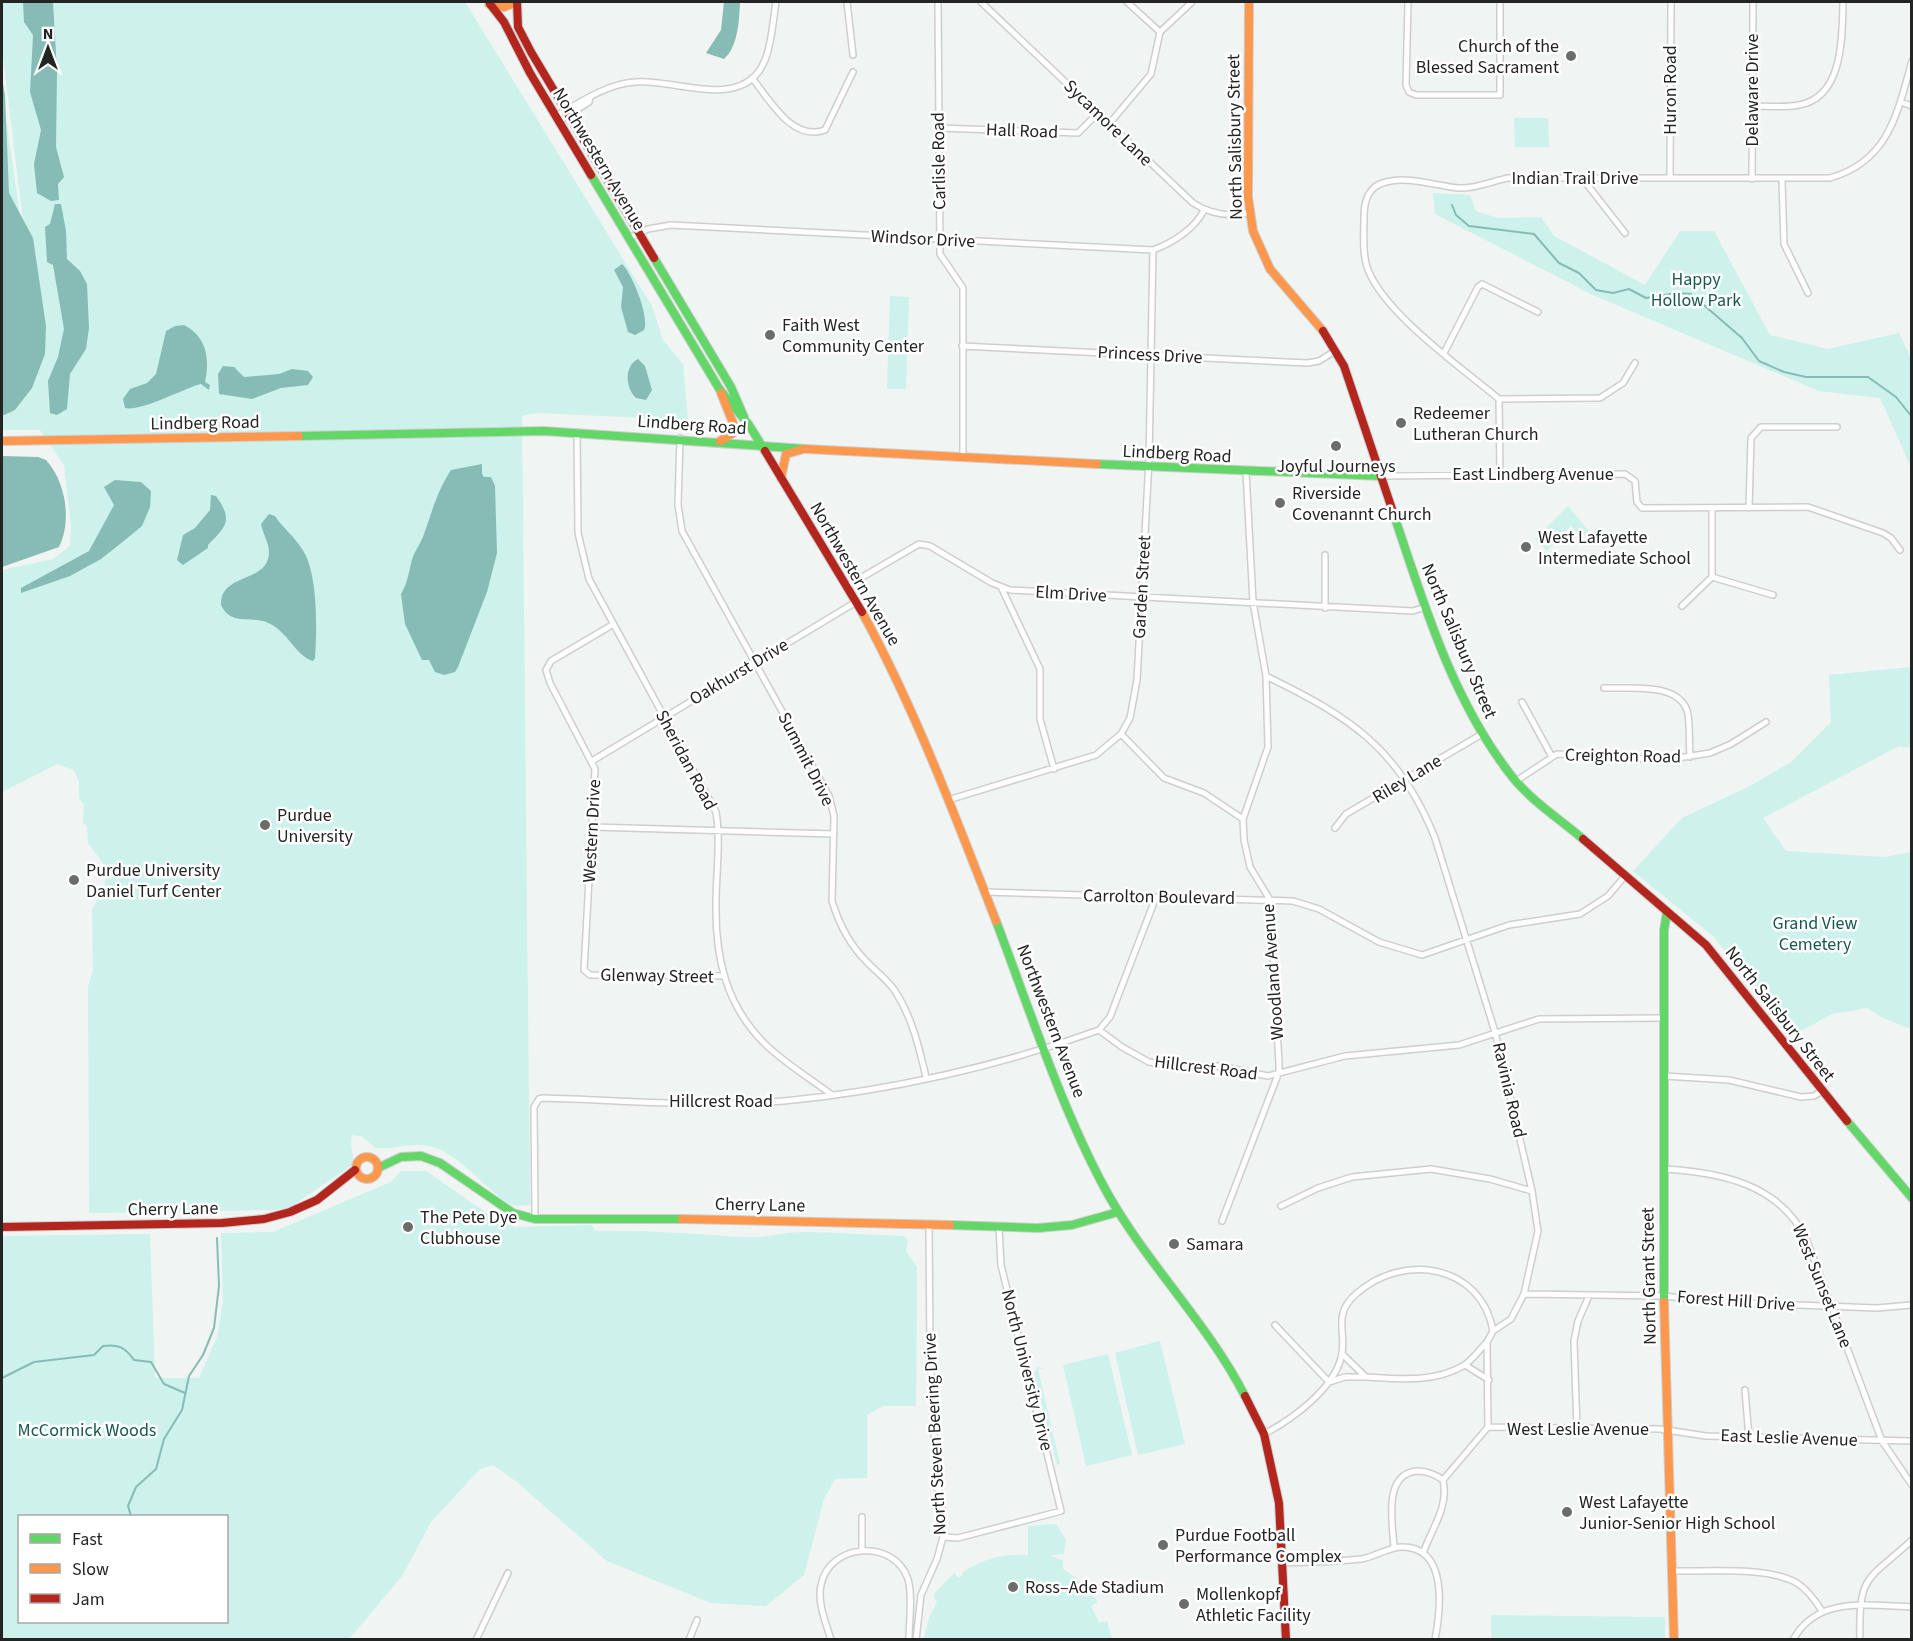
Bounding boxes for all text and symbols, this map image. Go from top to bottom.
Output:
north arrow [18,18,78,78]
text: N [43,23,53,45]
street label: Delaware Drive [1740,33,1765,147]
place label: Church of the Blessed Sacrament [1416,34,1559,80]
street label: Huron Road [1658,45,1683,135]
marker: Church of the Blessed Sacrament [1564,49,1578,63]
street label: North Salisbury Street [1221,54,1249,220]
street label: Sycamore Lane [1058,74,1158,172]
street label: Northwestern Avenue [546,83,652,235]
street label: Carlisle Road [926,112,952,210]
street label: Hall Road [985,117,1059,145]
street label: Indian Trail Drive [1512,166,1638,191]
street label: Windsor Drive [870,224,976,254]
park label: Happy Hollow Park [1651,267,1741,313]
place label: Faith West Community Center [782,313,925,359]
marker: Faith West Community Center [763,328,777,342]
street label: Princess Drive [1097,340,1203,370]
place label: Redeemer Lutheran Church [1413,401,1538,447]
street label: Lindberg Road [637,409,747,441]
street label: Lindberg Road [150,410,260,436]
marker: Redeemer Lutheran Church [1394,416,1408,430]
street label: Lindberg Road [1122,439,1232,469]
marker: Joyful Journeys [1329,439,1343,453]
place label: Joyful Journeys [1276,454,1396,479]
street label: East Lindberg Avenue [1452,462,1614,487]
place label: Riverside Covenannt Church [1292,481,1431,527]
marker: Riverside Covenannt Church [1273,496,1287,510]
street label: Northwestern Avenue [804,497,906,651]
place label: West Lafayette Intermediate School [1538,525,1691,571]
street label: Garden Street [1127,535,1157,639]
marker: West Lafayette Intermediate School [1519,540,1533,554]
street label: North Salisbury Street [1415,560,1503,722]
street label: Elm Drive [1035,580,1107,608]
street label: Oakhurst Drive [685,633,793,711]
street label: Sheridan Road [649,706,723,814]
street label: Summit Drive [772,708,840,810]
street label: Creighton Road [1565,742,1681,770]
street label: Riley Lane [1368,748,1446,810]
street label: Western Drive [577,778,607,883]
place label: Purdue University [277,803,353,849]
marker: Purdue University [258,818,272,832]
place label: Purdue University Daniel Turf Center [86,858,222,904]
marker: Purdue University Daniel Turf Center [67,873,81,887]
street label: Carrolton Boulevard [1083,883,1235,911]
street label: Woodland Avenue [1256,903,1290,1041]
park label: Grand View Cemetery [1772,911,1858,957]
street label: Northwestern Avenue [1010,941,1092,1101]
street label: North Salisbury Street [1719,941,1841,1087]
street label: Glenway Street [600,963,714,989]
street label: Ravinia Road [1486,1040,1532,1140]
street label: Hillcrest Road [1153,1049,1259,1087]
street label: Hillcrest Road [669,1089,773,1114]
street label: Cherry Lane [715,1192,806,1218]
street label: Cherry Lane [128,1196,219,1222]
place label: The Pete Dye Clubhouse [420,1205,517,1251]
street label: North Grant Street [1635,1207,1663,1345]
marker: The Pete Dye Clubhouse [401,1220,415,1234]
street label: West Sunset Lane [1786,1220,1858,1352]
place label: Samara [1186,1232,1244,1257]
marker: Samara [1167,1237,1181,1251]
street label: Forest Hill Drive [1676,1284,1796,1318]
street label: North University Drive [995,1287,1059,1453]
street label: North Steven Beering Drive [917,1332,953,1536]
street label: West Leslie Avenue [1507,1417,1649,1442]
park label: McCormick Woods [18,1418,156,1443]
street label: East Leslie Avenue [1720,1423,1858,1453]
place label: West Lafayette Junior-Senior High School [1579,1490,1775,1536]
marker: West Lafayette Junior-Senior High School [1560,1505,1574,1519]
legend [18,1515,228,1623]
place label: Purdue Football Performance Complex [1175,1523,1342,1569]
text: Fast [72,1527,103,1552]
marker: Purdue Football Performance Complex [1156,1538,1170,1552]
text: Slow [72,1557,109,1582]
place label: Ross–Ade Stadium [1025,1575,1164,1600]
marker: Ross–Ade Stadium [1006,1580,1020,1594]
place label: Mollenkopf Athletic Facility [1196,1582,1311,1628]
text: Jam [72,1587,105,1612]
marker: Mollenkopf Athletic Facility [1177,1597,1191,1611]

